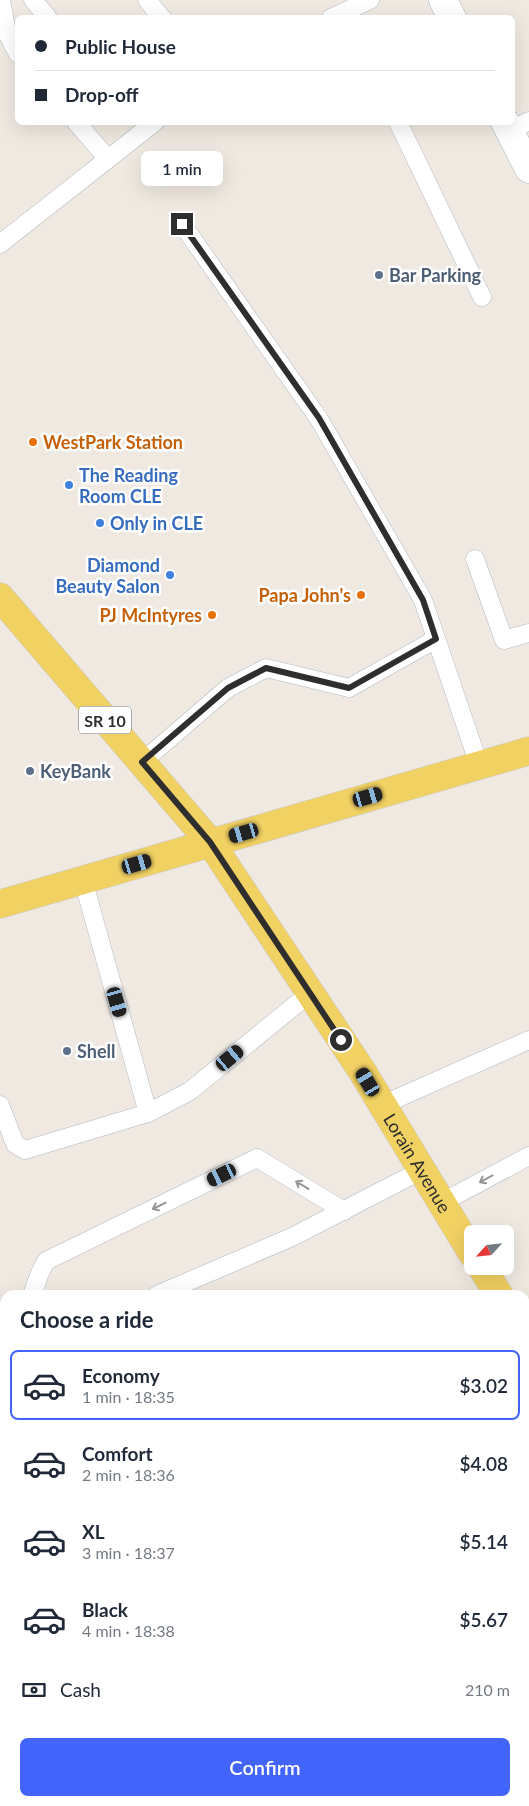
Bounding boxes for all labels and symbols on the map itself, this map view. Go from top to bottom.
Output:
callout: 1 min [141,152,223,186]
route end [171,213,193,235]
place label: Bar Parking [389,264,482,286]
marker: Bar Parking [373,269,385,281]
place label: WestPark Station [43,431,183,453]
marker: WestPark Station [27,436,39,448]
place label: The Reading Room CLE [79,464,178,507]
marker: The Reading Room CLE [63,479,75,491]
place label: Only in CLE [110,512,203,534]
marker: Only in CLE [94,517,106,529]
place label: Diamond Beauty Salon [55,554,160,597]
marker: Diamond Beauty Salon [164,569,176,581]
place label: Papa John's [258,584,351,606]
marker: Papa John's [355,589,367,601]
place label: PJ McIntyres [99,604,202,626]
marker: PJ McIntyres [206,609,218,621]
road number: SR 10 [79,706,131,734]
place label: KeyBank [40,760,111,782]
marker: KeyBank [24,765,36,777]
car [351,786,384,808]
car [227,822,260,844]
car [120,853,153,875]
car [105,986,128,1018]
route start [330,1029,352,1051]
place label: Shell [77,1040,115,1062]
car [213,1043,246,1073]
marker: Shell [61,1045,73,1057]
car [353,1065,382,1099]
street label: Lorain Avenue [379,1109,456,1217]
car [205,1162,238,1188]
one-way arrow [479,1175,494,1184]
one-way arrow [296,1180,310,1190]
one-way arrow [151,1201,166,1211]
north arrow [464,1225,514,1275]

